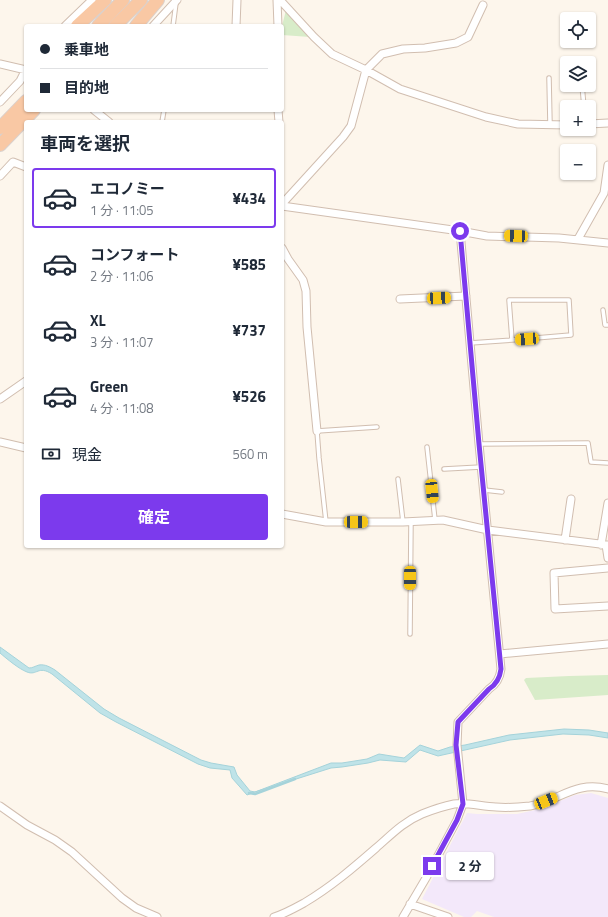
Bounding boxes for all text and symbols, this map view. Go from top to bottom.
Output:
map controls [560,12,596,180]
button: locate [560,12,596,48]
text: 乗車地 [64,38,109,61]
button: layers [560,56,596,92]
text: 目的地 [64,76,109,99]
button: + [560,100,596,136]
text: 車両を選択 [40,130,130,157]
button: − [560,144,596,180]
text: エコノミー [90,177,165,200]
icon: car [42,180,78,216]
text: ¥434 [232,187,266,210]
text: 1 分 · 11:05 [90,200,154,220]
route start [451,222,469,240]
car [504,230,528,242]
text: コンフォート [90,243,180,266]
icon: car [42,246,78,282]
text: ¥585 [232,253,266,276]
text: 2 分 · 11:06 [90,266,154,286]
car [427,291,451,305]
text: XL [90,309,106,332]
icon: car [42,312,78,348]
text: ¥737 [232,319,266,342]
text: 3 分 · 11:07 [90,332,154,352]
car [515,332,539,346]
text: Green [90,375,128,398]
icon: car [42,378,78,414]
text: ¥526 [232,385,266,408]
text: 4 分 · 11:08 [90,398,154,418]
icon: cash [40,443,62,465]
text: 現金 [72,443,102,466]
text: 560 m [232,444,268,464]
car [425,478,439,504]
button: 確定 [40,494,268,540]
car [344,516,368,528]
car [404,566,416,590]
car [533,791,559,811]
callout: 2 分 [446,852,494,880]
text: 2 分 [458,856,482,876]
route end [423,857,441,875]

